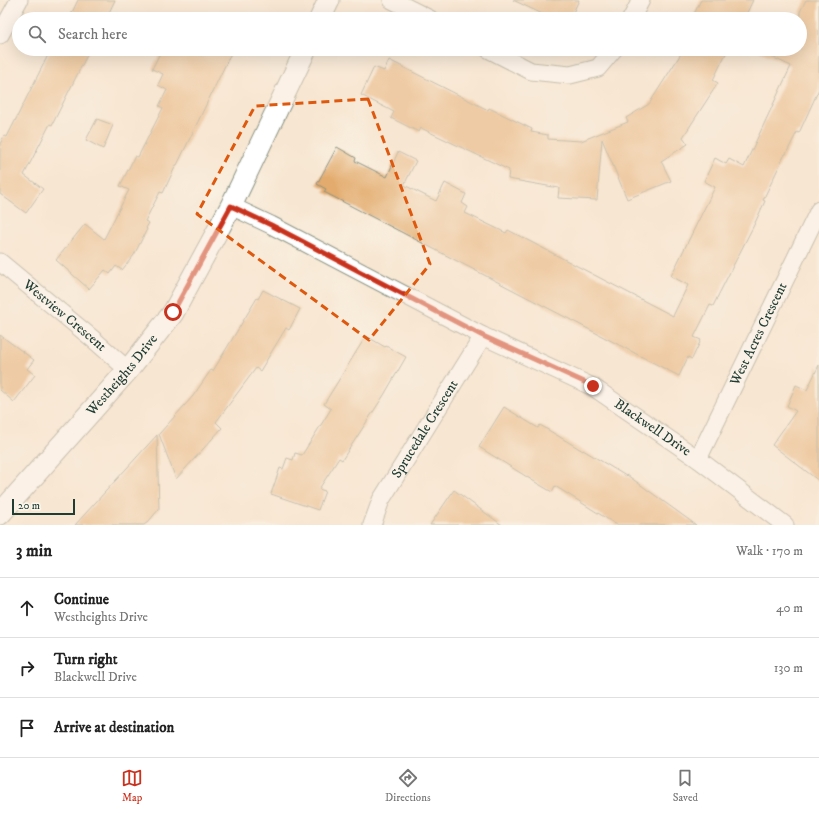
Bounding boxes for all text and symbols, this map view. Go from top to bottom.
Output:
search box [12,12,807,56]
icon: search [26,23,48,45]
text: Search here [58,25,127,44]
street label: Westview Crescent [18,275,110,356]
street label: West Acres Crescent [726,279,792,389]
route start [164,303,182,321]
street label: Westheights Drive [82,331,162,420]
street label: Sprucedale Crescent [388,376,463,482]
route end [584,377,602,395]
street label: Blackwell Drive [611,395,695,461]
scale bar [12,497,75,516]
text: 20 m [18,499,40,513]
text: 3 min [16,540,52,562]
text: Walk · 170 m [736,543,803,559]
text: Continue [54,590,109,609]
icon: ahead [16,597,38,619]
text: 40 m [776,600,803,616]
text: Westheights Drive [54,609,148,625]
text: Turn right [54,650,117,669]
icon: right [16,657,38,679]
text: 130 m [774,660,803,676]
text: Blackwell Drive [54,669,137,685]
icon: arrive [16,717,38,739]
text: Arrive at destination [54,718,174,737]
tab: Map [121,767,143,805]
tab: Directions [385,767,431,805]
tab: Saved [673,767,698,805]

